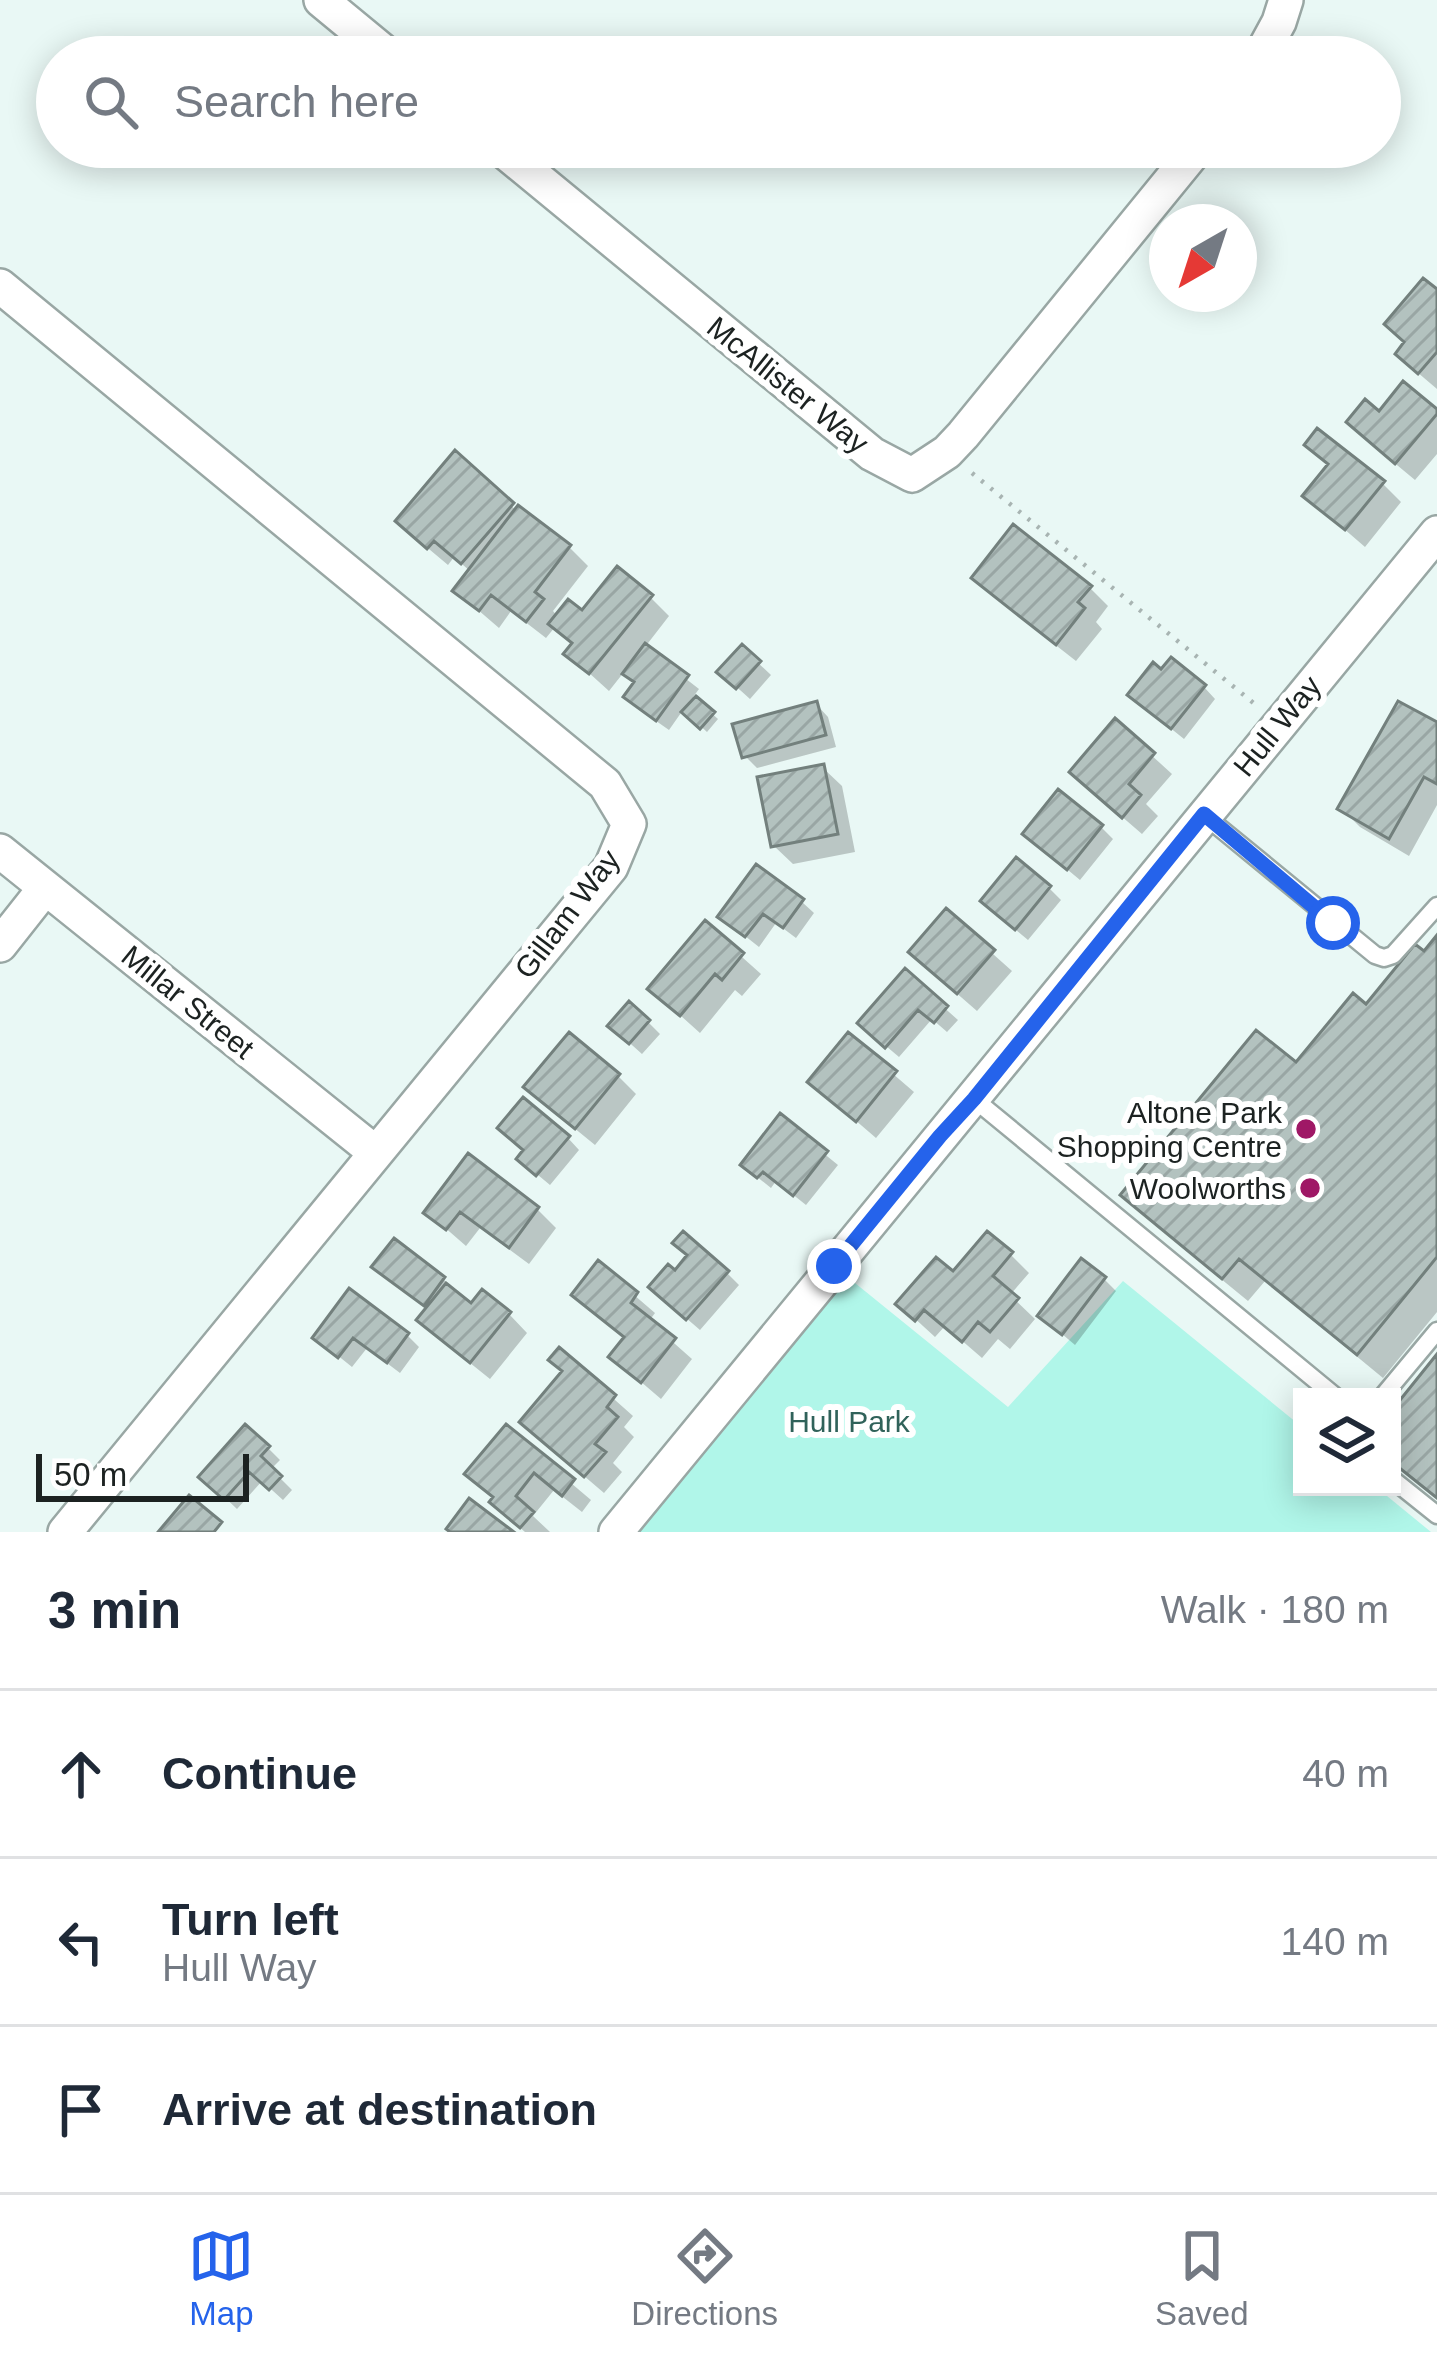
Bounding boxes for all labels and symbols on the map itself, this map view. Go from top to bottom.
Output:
north arrow [1149,204,1257,312]
street label: McAllister Way [701,310,875,460]
street label: Hull Way [1227,669,1327,783]
street label: Gillam Way [508,843,626,985]
route start [1306,896,1360,950]
street label: Millar Street [115,939,261,1066]
place label: Altone Park Shopping Centre [1057,1096,1283,1163]
marker: Altone Park Shopping Centre [1293,1116,1319,1142]
place label: Woolworths [1130,1172,1286,1205]
marker: Woolworths [1297,1175,1323,1201]
route end [807,1239,861,1293]
park label: Hull Park [788,1405,911,1438]
scale bar [36,1448,249,1501]

